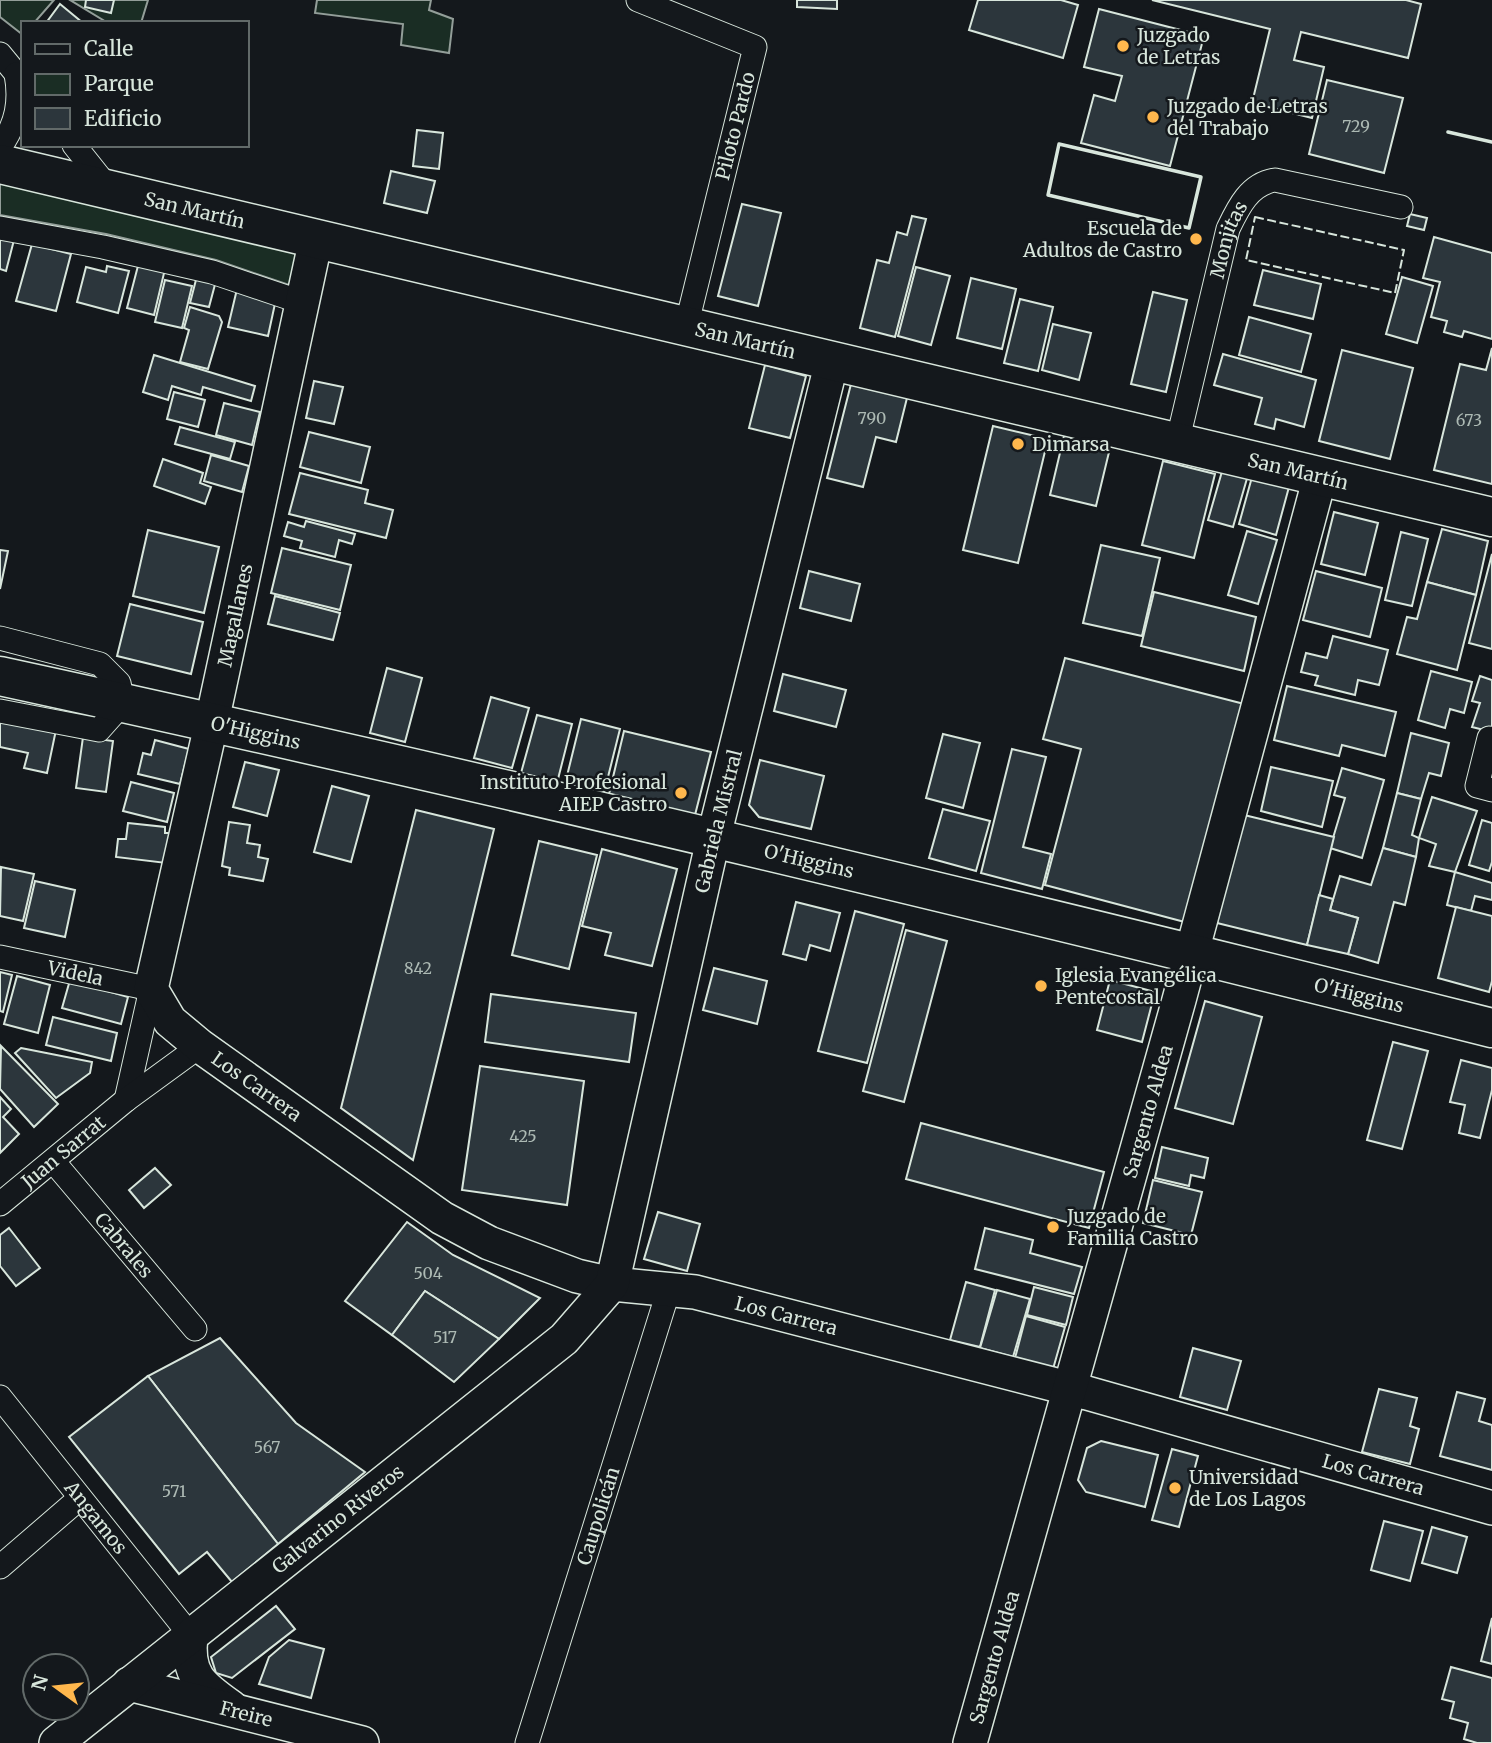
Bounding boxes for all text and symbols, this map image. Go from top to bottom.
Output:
legend [21,21,248,147]
place label: Juzgado de Letras [1136,23,1220,69]
text: Calle [84,35,133,62]
marker: Juzgado de Letras [1115,38,1131,54]
street label: Piloto Pardo [710,69,760,183]
text: Parque [84,70,154,97]
place label: Juzgado de Letras del Trabajo [1166,94,1328,140]
text: Edificio [84,105,161,132]
marker: Juzgado de Letras del Trabajo [1145,109,1161,125]
house number: 729 [1342,116,1370,136]
street label: San Martín [142,187,248,234]
street label: Monjitas [1205,196,1252,281]
place label: Escuela de Adultos de Castro [1022,216,1182,262]
marker: Escuela de Adultos de Castro [1188,231,1204,247]
street label: San Martín [693,317,799,364]
house number: 790 [858,408,886,428]
house number: 673 [1456,410,1482,430]
place label: Dimarsa [1032,432,1110,456]
marker: Dimarsa [1010,436,1026,452]
street label: San Martín [1245,448,1351,495]
street label: Magallanes [212,561,258,669]
street label: O'Higgins [209,711,303,754]
street label: Gabriela Mistral [689,747,747,895]
place label: Instituto Profesional AIEP Castro [480,770,667,816]
marker: Instituto Profesional AIEP Castro [673,785,689,801]
street label: O'Higgins [762,838,856,883]
street label: Videla [44,955,105,991]
house number: 842 [404,958,432,978]
place label: Iglesia Evangélica Pentecostal [1055,963,1217,1009]
street label: O'Higgins [1312,972,1406,1018]
marker: Iglesia Evangélica Pentecostal [1033,978,1049,994]
street label: Sargento Aldea [1117,1042,1178,1181]
street label: Los Carrera [207,1046,307,1127]
street label: Juan Sarrat [16,1110,111,1194]
house number: 425 [509,1126,537,1146]
place label: Juzgado de Familia Castro [1066,1204,1198,1250]
street label: Cabrales [90,1208,158,1283]
marker: Juzgado de Familia Castro [1045,1219,1061,1235]
house number: 504 [413,1263,443,1283]
street label: Los Carrera [733,1291,840,1340]
house number: 517 [433,1327,457,1347]
house number: 567 [254,1437,280,1457]
street label: Los Carrera [1320,1448,1427,1500]
street label: Galvarino Riveros [267,1459,408,1579]
street label: Caupolicán [571,1463,625,1568]
place label: Universidad de Los Lagos [1189,1465,1306,1511]
street label: Angamos [59,1475,133,1559]
marker: Universidad de Los Lagos [1167,1480,1183,1496]
house number: 571 [162,1481,186,1501]
street label: Sargento Aldea [964,1588,1024,1727]
north arrow [21,1652,91,1722]
text: N [26,1672,53,1693]
street label: Freire [218,1696,275,1732]

